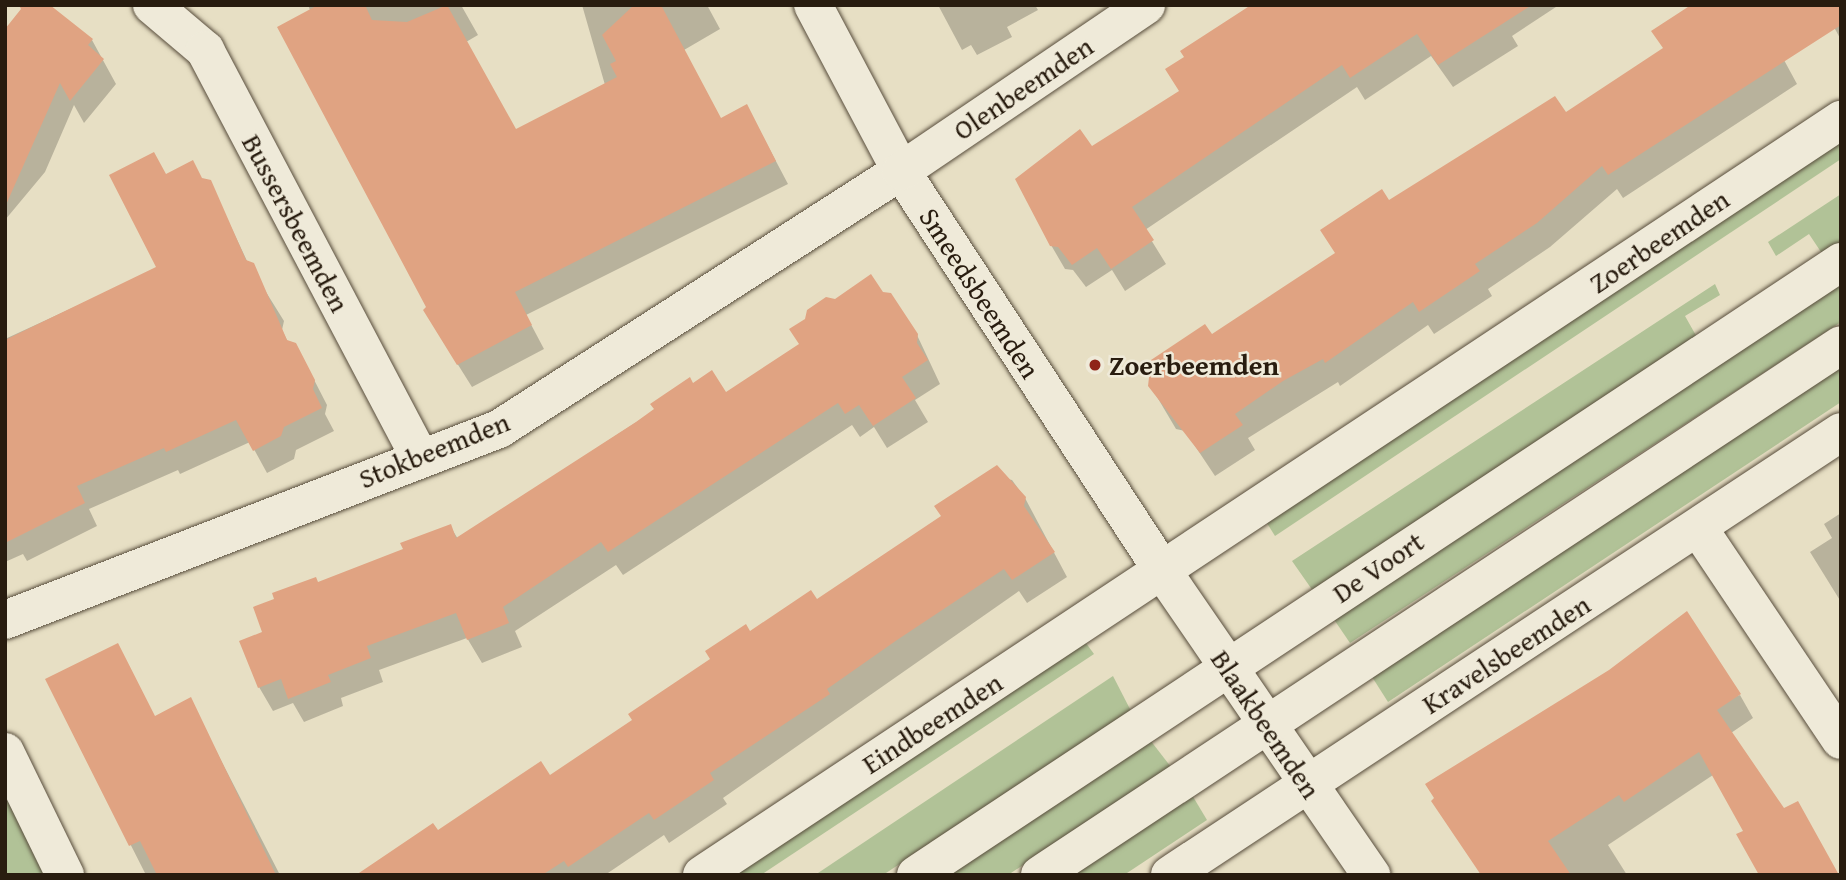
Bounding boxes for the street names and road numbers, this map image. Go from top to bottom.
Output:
street label: Olenbeemden [947,29,1099,147]
street label: Bussersbeemden [235,128,357,318]
street label: Zoerbeemden [1583,182,1735,300]
street label: Smeedsbeemden [912,202,1048,384]
street label: Stokbeemden [354,405,514,495]
street label: De Voort [1326,524,1430,610]
street label: Kravelsbeemden [1416,587,1596,721]
street label: Blaakbeemden [1204,643,1328,805]
street label: Eindbeemden [856,665,1008,781]

